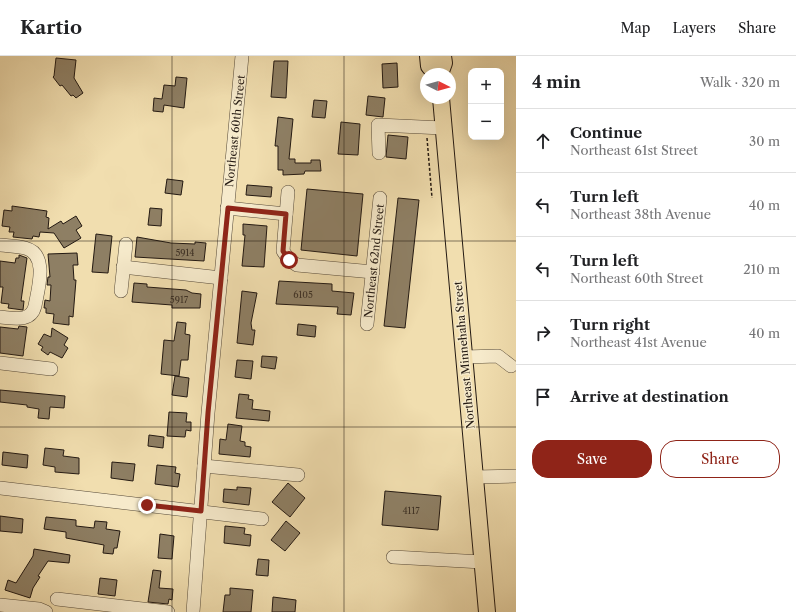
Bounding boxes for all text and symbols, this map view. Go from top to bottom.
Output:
text: Kartio [20,16,82,39]
text: Map [620,19,650,37]
text: Layers [672,19,716,37]
text: Share [738,19,776,37]
north arrow [420,68,456,104]
map controls [468,68,504,140]
button: + [468,68,504,104]
text: 4 min [532,72,581,92]
street label: Northeast 60th Street [222,74,248,188]
text: Walk · 320 m [700,74,780,90]
button: − [468,104,504,140]
text: Continue [570,123,642,142]
icon: ahead [532,130,554,152]
text: 30 m [749,133,780,149]
text: Northeast 61st Street [570,142,698,158]
text: Turn left [570,187,639,206]
icon: left [532,194,554,216]
text: 40 m [749,197,780,213]
street label: Northeast 62nd Street [361,203,387,319]
text: Northeast 38th Avenue [570,206,711,222]
house number: 5914 [175,247,195,258]
route start [280,251,298,269]
text: Turn left [570,251,639,270]
icon: left [532,258,554,280]
text: 210 m [743,261,780,277]
text: Northeast 60th Street [570,270,703,286]
street label: Northeast Minnehaha Street [451,280,477,429]
house number: 6105 [293,289,313,300]
house number: 5917 [170,294,189,305]
text: Turn right [570,315,650,334]
icon: right [532,322,554,344]
text: 40 m [749,325,780,341]
text: Northeast 41st Avenue [570,334,707,350]
icon: arrive [532,386,554,408]
text: Arrive at destination [570,387,729,406]
button: Save [532,440,652,478]
button: Share [660,440,780,478]
route end [138,496,156,514]
house number: 4117 [402,505,420,516]

